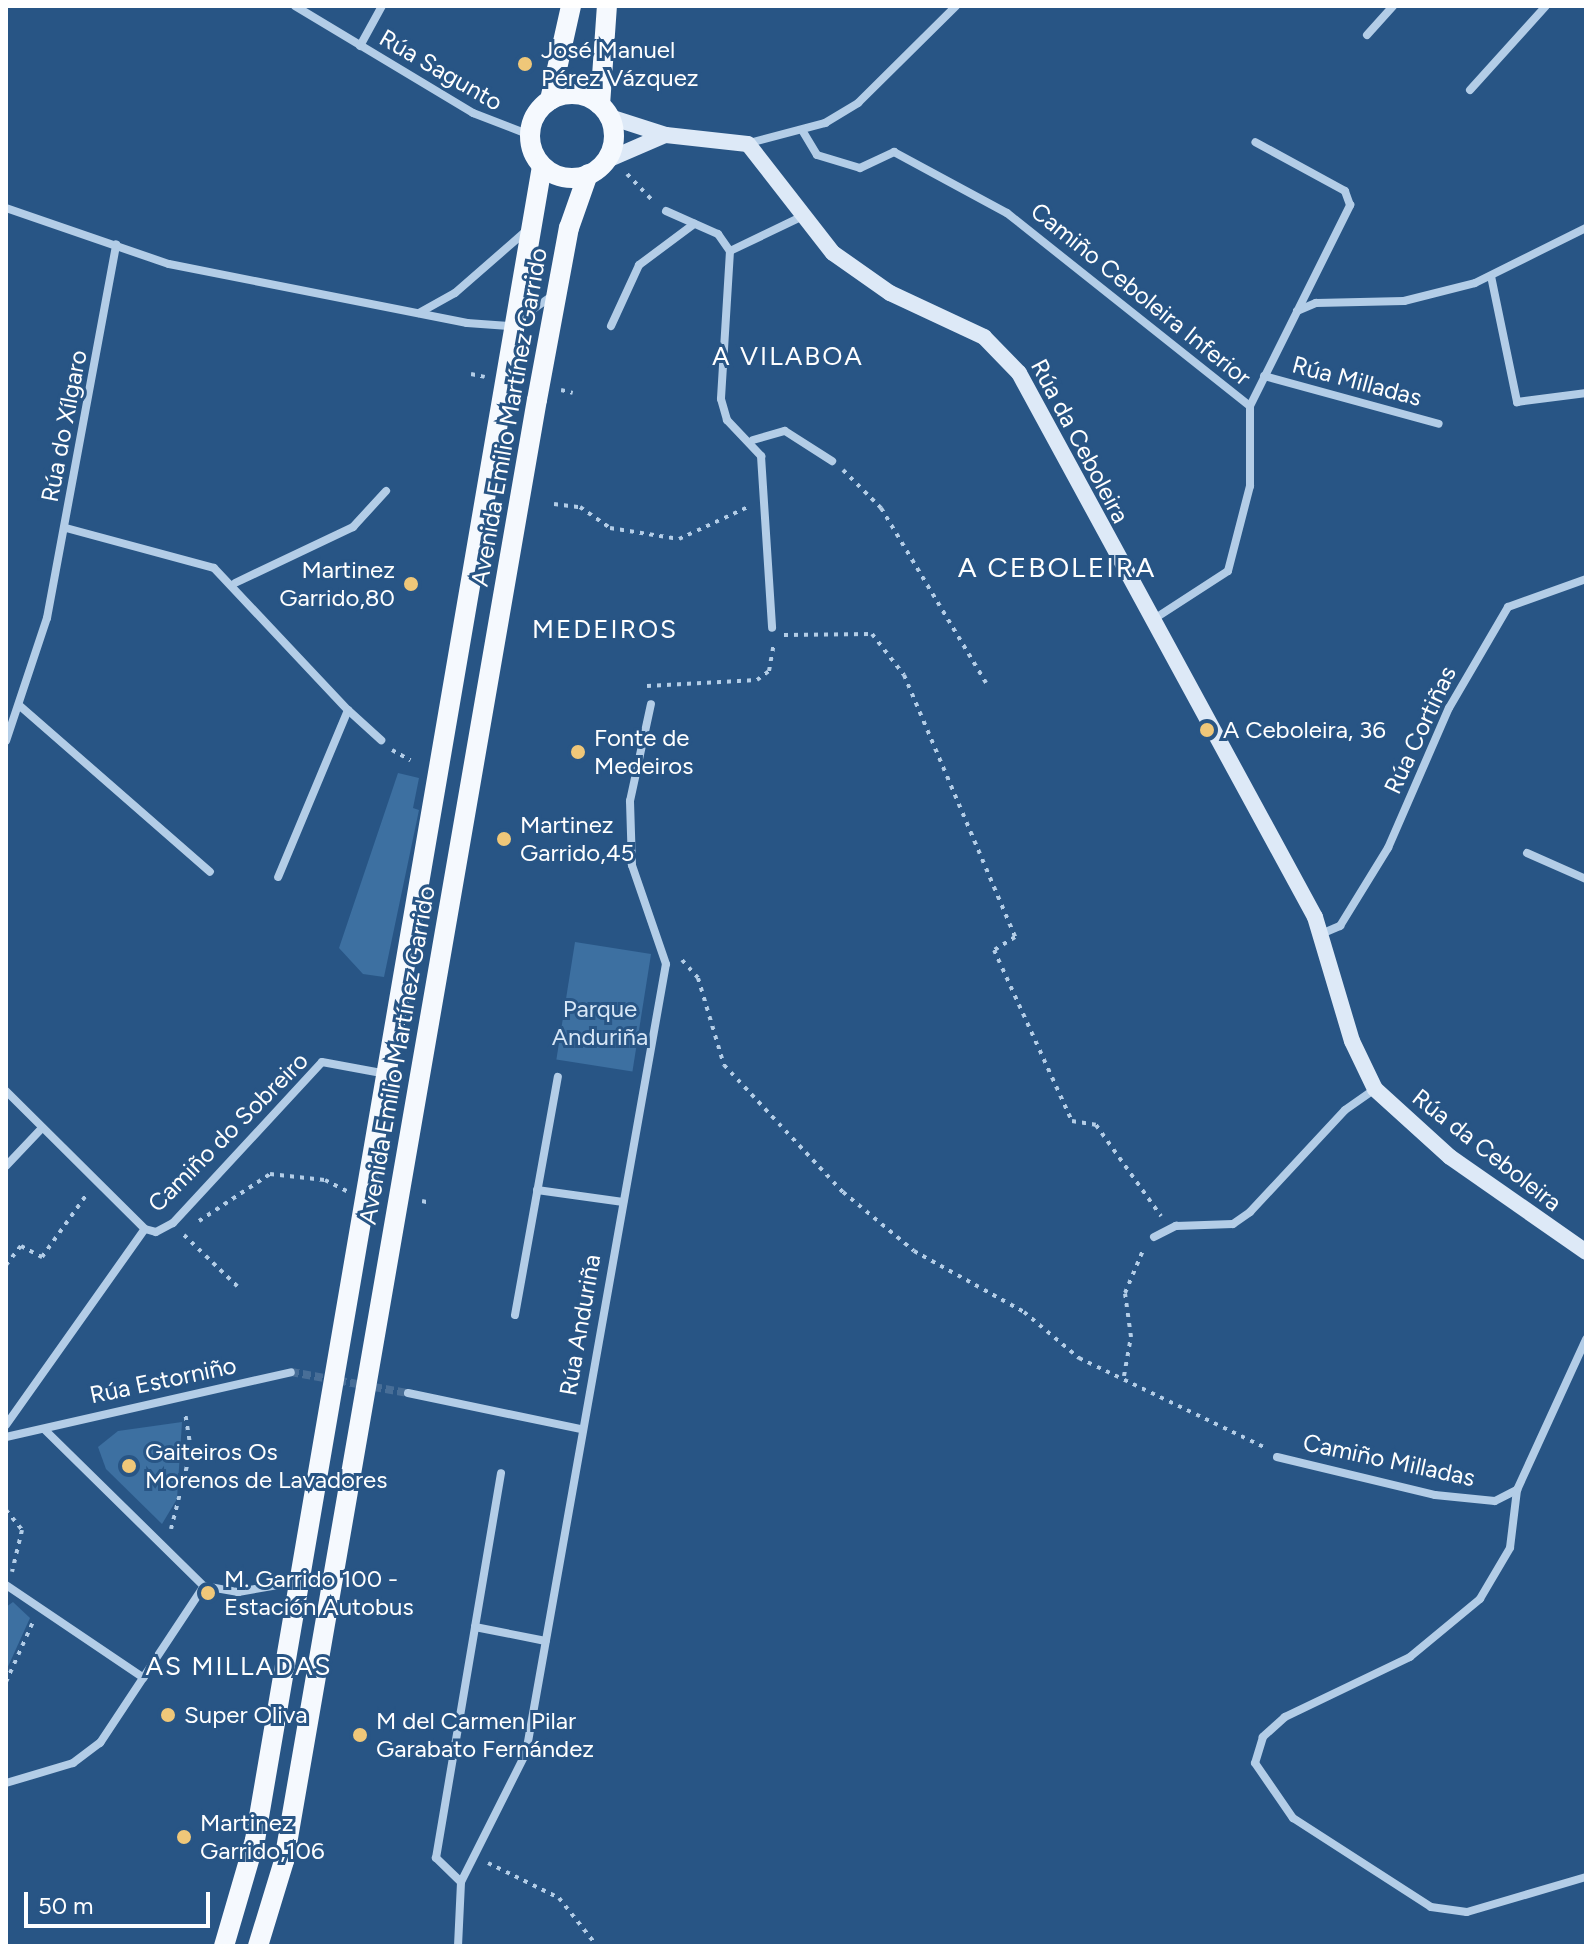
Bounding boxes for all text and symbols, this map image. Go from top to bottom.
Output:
street label: Rúa Sagunto [374,23,508,117]
place label: José Manuel Pérez Vázquez [541,36,699,92]
marker: José Manuel Pérez Vázquez [516,55,534,73]
street label: Camiño Ceboleira Inferior [1025,196,1257,392]
street label: Avenida Emilio Martínez Garrido [465,246,553,588]
district label: A VILABOA [712,341,864,373]
street label: Rúa do Xílgaro [35,347,93,505]
street label: Rúa Milladas [1289,350,1425,412]
street label: Rúa da Ceboleira [1025,354,1135,528]
district label: A CEBOLEIRA [958,550,1156,584]
place label: Martinez Garrido,80 [279,556,395,612]
marker: Martinez Garrido,80 [402,575,420,593]
district label: MEDEIROS [532,614,678,646]
street label: Rúa Cortiñas [1378,662,1462,798]
place label: A Ceboleira, 36 [1223,716,1386,744]
marker: A Ceboleira, 36 [1198,721,1216,739]
place label: Fonte de Medeiros [594,724,693,780]
marker: Fonte de Medeiros [569,743,587,761]
place label: Martinez Garrido,45 [520,811,634,867]
marker: Martinez Garrido,45 [495,830,513,848]
street label: Avenida Emilio Martínez Garrido [353,884,441,1226]
park label: Parque Anduriña [552,995,648,1051]
street label: Camiño do Sobreiro [142,1046,314,1218]
street label: Rúa da Ceboleira [1407,1083,1567,1217]
street label: Rúa Anduriña [553,1252,607,1398]
street label: Rúa Estorniño [87,1350,239,1410]
street label: Camiño Milladas [1300,1428,1478,1492]
place label: Gaiteiros Os Morenos de Lavadores [145,1438,387,1494]
marker: Gaiteiros Os Morenos de Lavadores [120,1457,138,1475]
place label: M. Garrido 100 - Estación Autobus [224,1565,414,1621]
marker: M. Garrido 100 - Estación Autobus [199,1584,217,1602]
district label: AS MILLADAS [145,1651,333,1683]
place label: Super Oliva [184,1701,307,1729]
marker: Super Oliva [159,1706,177,1724]
place label: M del Carmen Pilar Garabato Fernández [376,1707,594,1763]
marker: M del Carmen Pilar Garabato Fernández [351,1726,369,1744]
place label: Martinez Garrido,106 [200,1809,325,1865]
marker: Martinez Garrido,106 [175,1828,193,1846]
scale bar [28,1876,214,1926]
text: 50 m [38,1891,94,1920]

